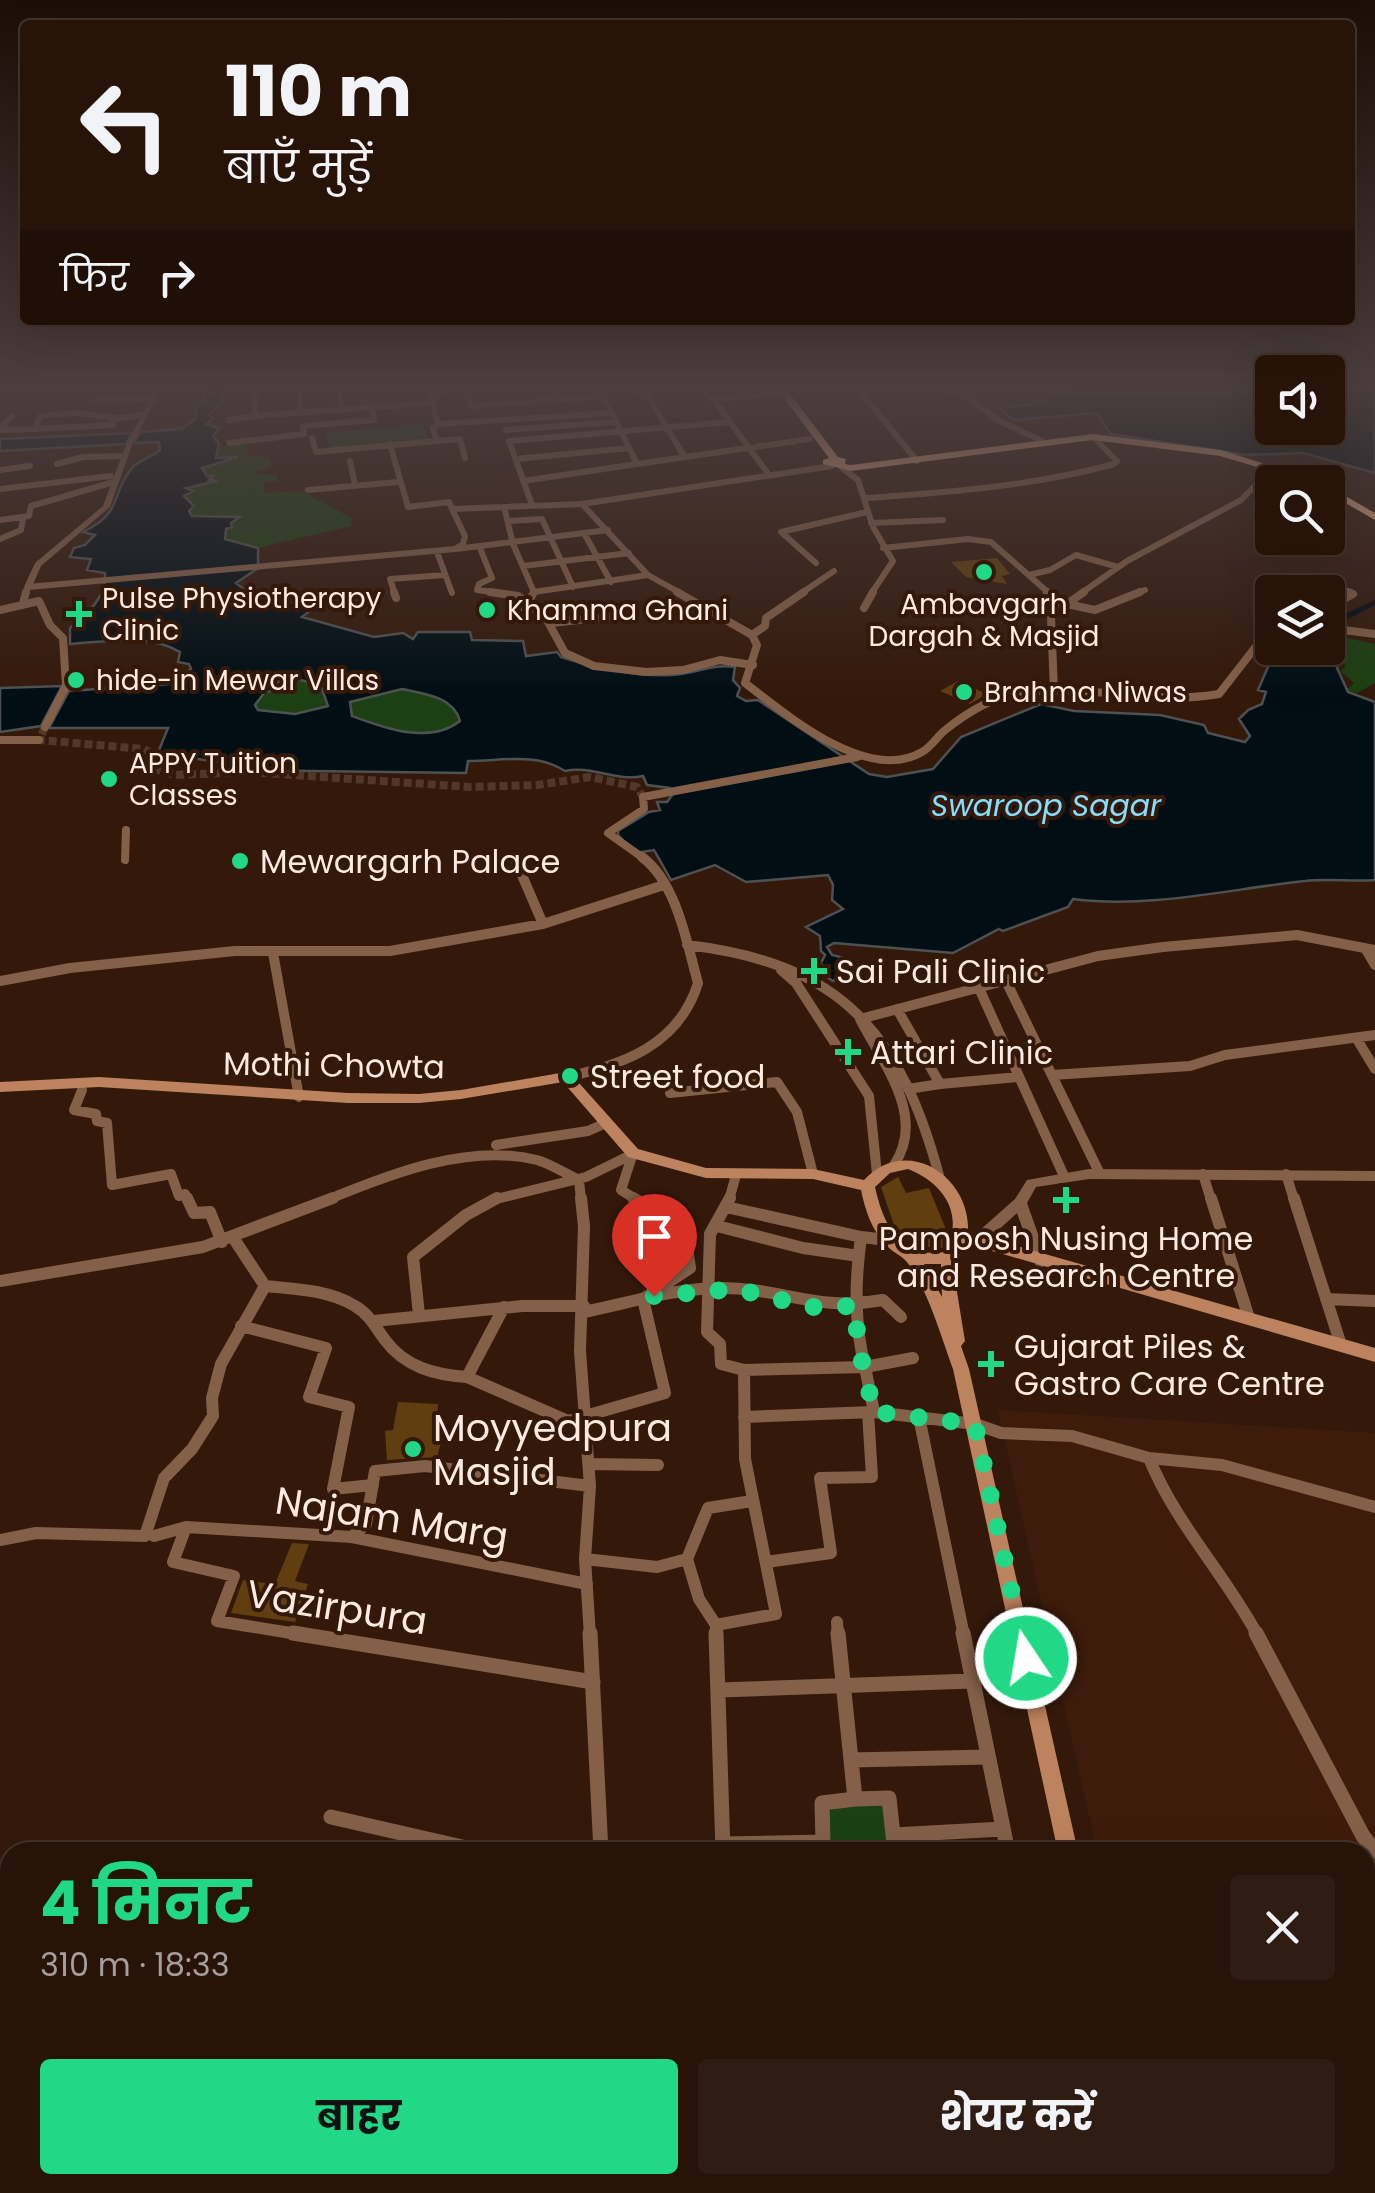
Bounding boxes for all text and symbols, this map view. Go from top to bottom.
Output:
text: 110 m [225,42,412,141]
icon: left [60,60,190,190]
text: बाएँ मुड़ें [225,136,372,199]
icon: right [149,250,204,305]
text: फिर [60,251,129,304]
map controls [1255,355,1345,665]
button: sound [1255,355,1345,445]
button: search [1255,465,1345,555]
marker: Ambavgarh Dargah & Masjid [973,561,995,583]
button: layers [1255,575,1345,665]
place label: Pulse Physiotherapy Clinic [102,579,382,650]
place label: Ambavgarh Dargah & Masjid [868,585,1100,656]
place label: Khamma Ghani [507,591,728,630]
marker: Khamma Ghani [476,599,498,621]
marker: Pulse Physiotherapy Clinic [66,601,92,627]
place label: hide-in Mewar Villas [96,661,379,700]
marker: hide-in Mewar Villas [65,669,87,691]
place label: Brahma Niwas [984,673,1187,712]
marker: Brahma Niwas [953,681,975,703]
place label: APPY Tuition Classes [129,744,297,815]
marker: APPY Tuition Classes [98,768,120,790]
water label: Swaroop Sagar [931,784,1162,827]
place label: Mewargarh Palace [260,839,560,884]
marker: Mewargarh Palace [229,850,251,872]
place label: Sai Pali Clinic [836,949,1046,994]
marker: Sai Pali Clinic [801,958,827,984]
place label: Attari Clinic [870,1030,1053,1075]
marker: Attari Clinic [835,1039,861,1065]
street label: Mothi Chowta [223,1041,445,1089]
place label: Street food [590,1054,765,1099]
marker: Street food [559,1065,581,1087]
marker: Pamposh Nusing Home and Research Centre [1053,1187,1079,1213]
pin [612,1194,697,1297]
icon: arrive [627,1209,682,1264]
place label: Pamposh Nusing Home and Research Centre [879,1216,1253,1298]
place label: Gujarat Piles & Gastro Care Centre [1014,1324,1325,1406]
marker: Gujarat Piles & Gastro Care Centre [978,1351,1004,1377]
place label: Moyyedpura Masjid [433,1401,672,1498]
marker: Moyyedpura Masjid [402,1438,424,1460]
street label: Najam Marg [272,1473,512,1563]
street label: Vazirpura [243,1567,431,1647]
position arrow [974,1606,1078,1710]
text: 4 मिनट [40,1861,251,1945]
button: close [1230,1875,1335,1980]
text: 310 m · 18:33 [40,1942,230,1987]
button: बाहर [40,2059,678,2174]
button: शेयर करें [698,2059,1335,2174]

